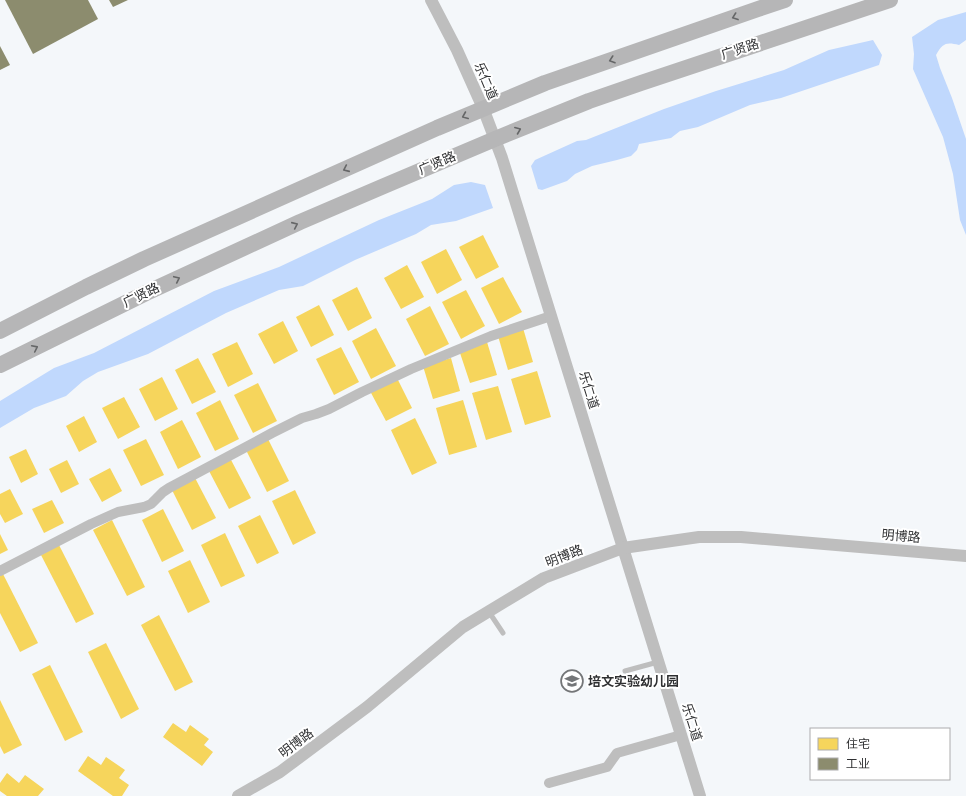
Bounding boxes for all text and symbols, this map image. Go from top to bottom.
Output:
one-way arrow [732,12,739,20]
street label: 广贤路 [719,36,761,62]
one-way arrow [609,55,616,64]
street label: 乐仁道 [471,60,501,102]
one-way arrow [461,111,469,119]
one-way arrow [514,126,521,134]
street label: 广贤路 [416,148,458,178]
one-way arrow [342,164,349,172]
one-way arrow [292,221,299,229]
one-way arrow [173,275,180,283]
street label: 广贤路 [120,280,162,310]
one-way arrow [31,345,38,353]
street label: 乐仁道 [576,369,602,411]
street label: 明博路 [881,527,921,545]
street label: 明博路 [543,542,585,570]
school or university icon: 培文实验幼儿园 [559,668,585,694]
place label: 培文实验幼儿园 [588,674,679,689]
street label: 乐仁道 [679,701,705,743]
street label: 明博路 [276,725,316,761]
legend [810,728,950,780]
text: 住宅 [846,737,870,751]
text: 工业 [846,757,870,771]

